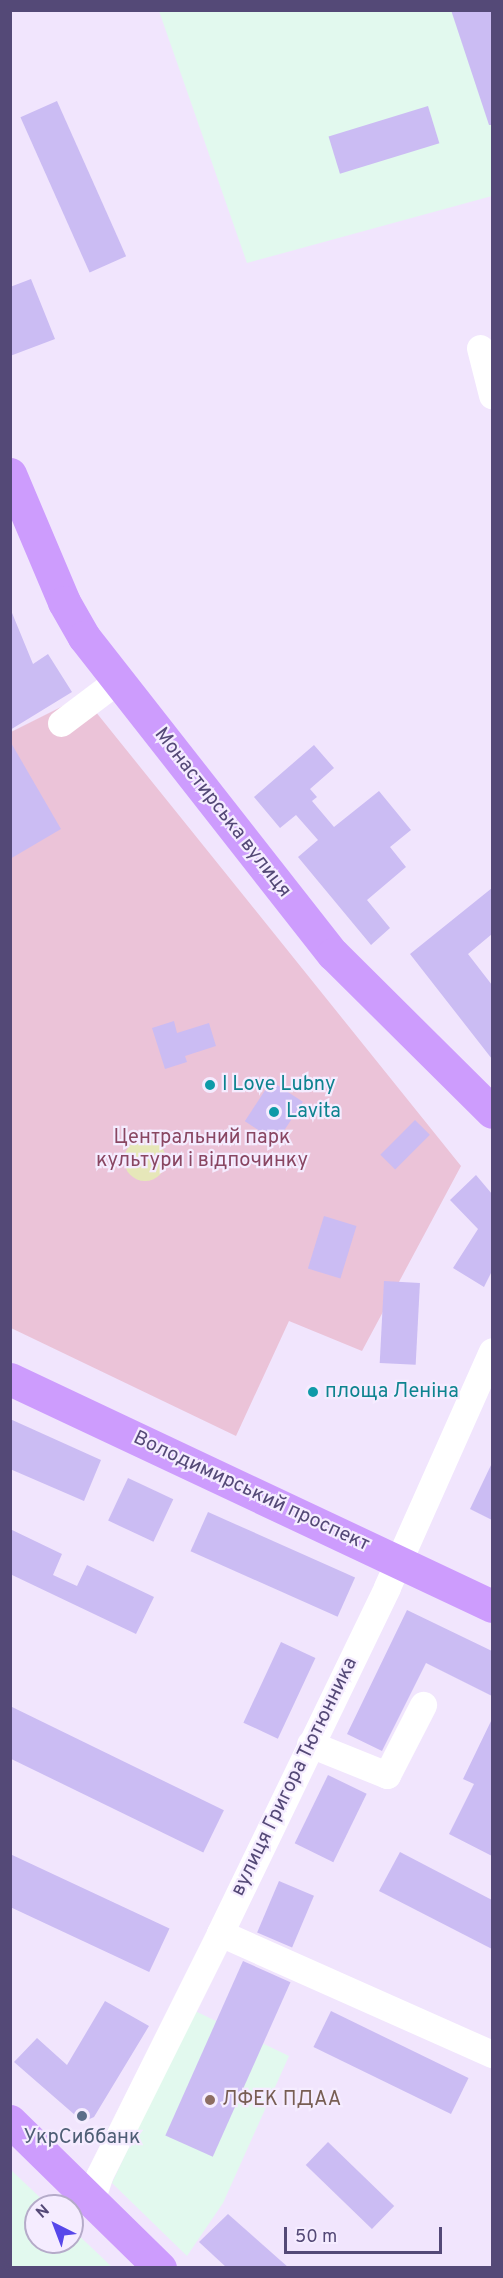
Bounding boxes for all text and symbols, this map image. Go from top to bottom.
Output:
street label: Монастирська вулиця [148,723,296,903]
place label: I Love Lubny [222,1073,336,1097]
marker: I Love Lubny [203,1078,217,1092]
place label: Lavita [286,1100,341,1124]
marker: Lavita [267,1105,281,1119]
park label: Центральний парк культури і відпочинку [96,1127,308,1174]
place label: площа Леніна [325,1380,459,1404]
marker: площа Леніна [306,1385,320,1399]
street label: Володимирський проспект [129,1427,373,1557]
street label: вулиця Григора Тютюнника [227,1653,363,1901]
place label: ЛФЕК ПДАА [222,2088,341,2112]
marker: ЛФЕК ПДАА [203,2093,217,2107]
marker: УкрСиббанк [75,2109,89,2123]
place label: УкрСиббанк [24,2126,140,2150]
north arrow [24,2194,84,2254]
text: N [32,2201,54,2223]
scale bar [287,2215,444,2253]
text: 50 m [295,2226,337,2249]

